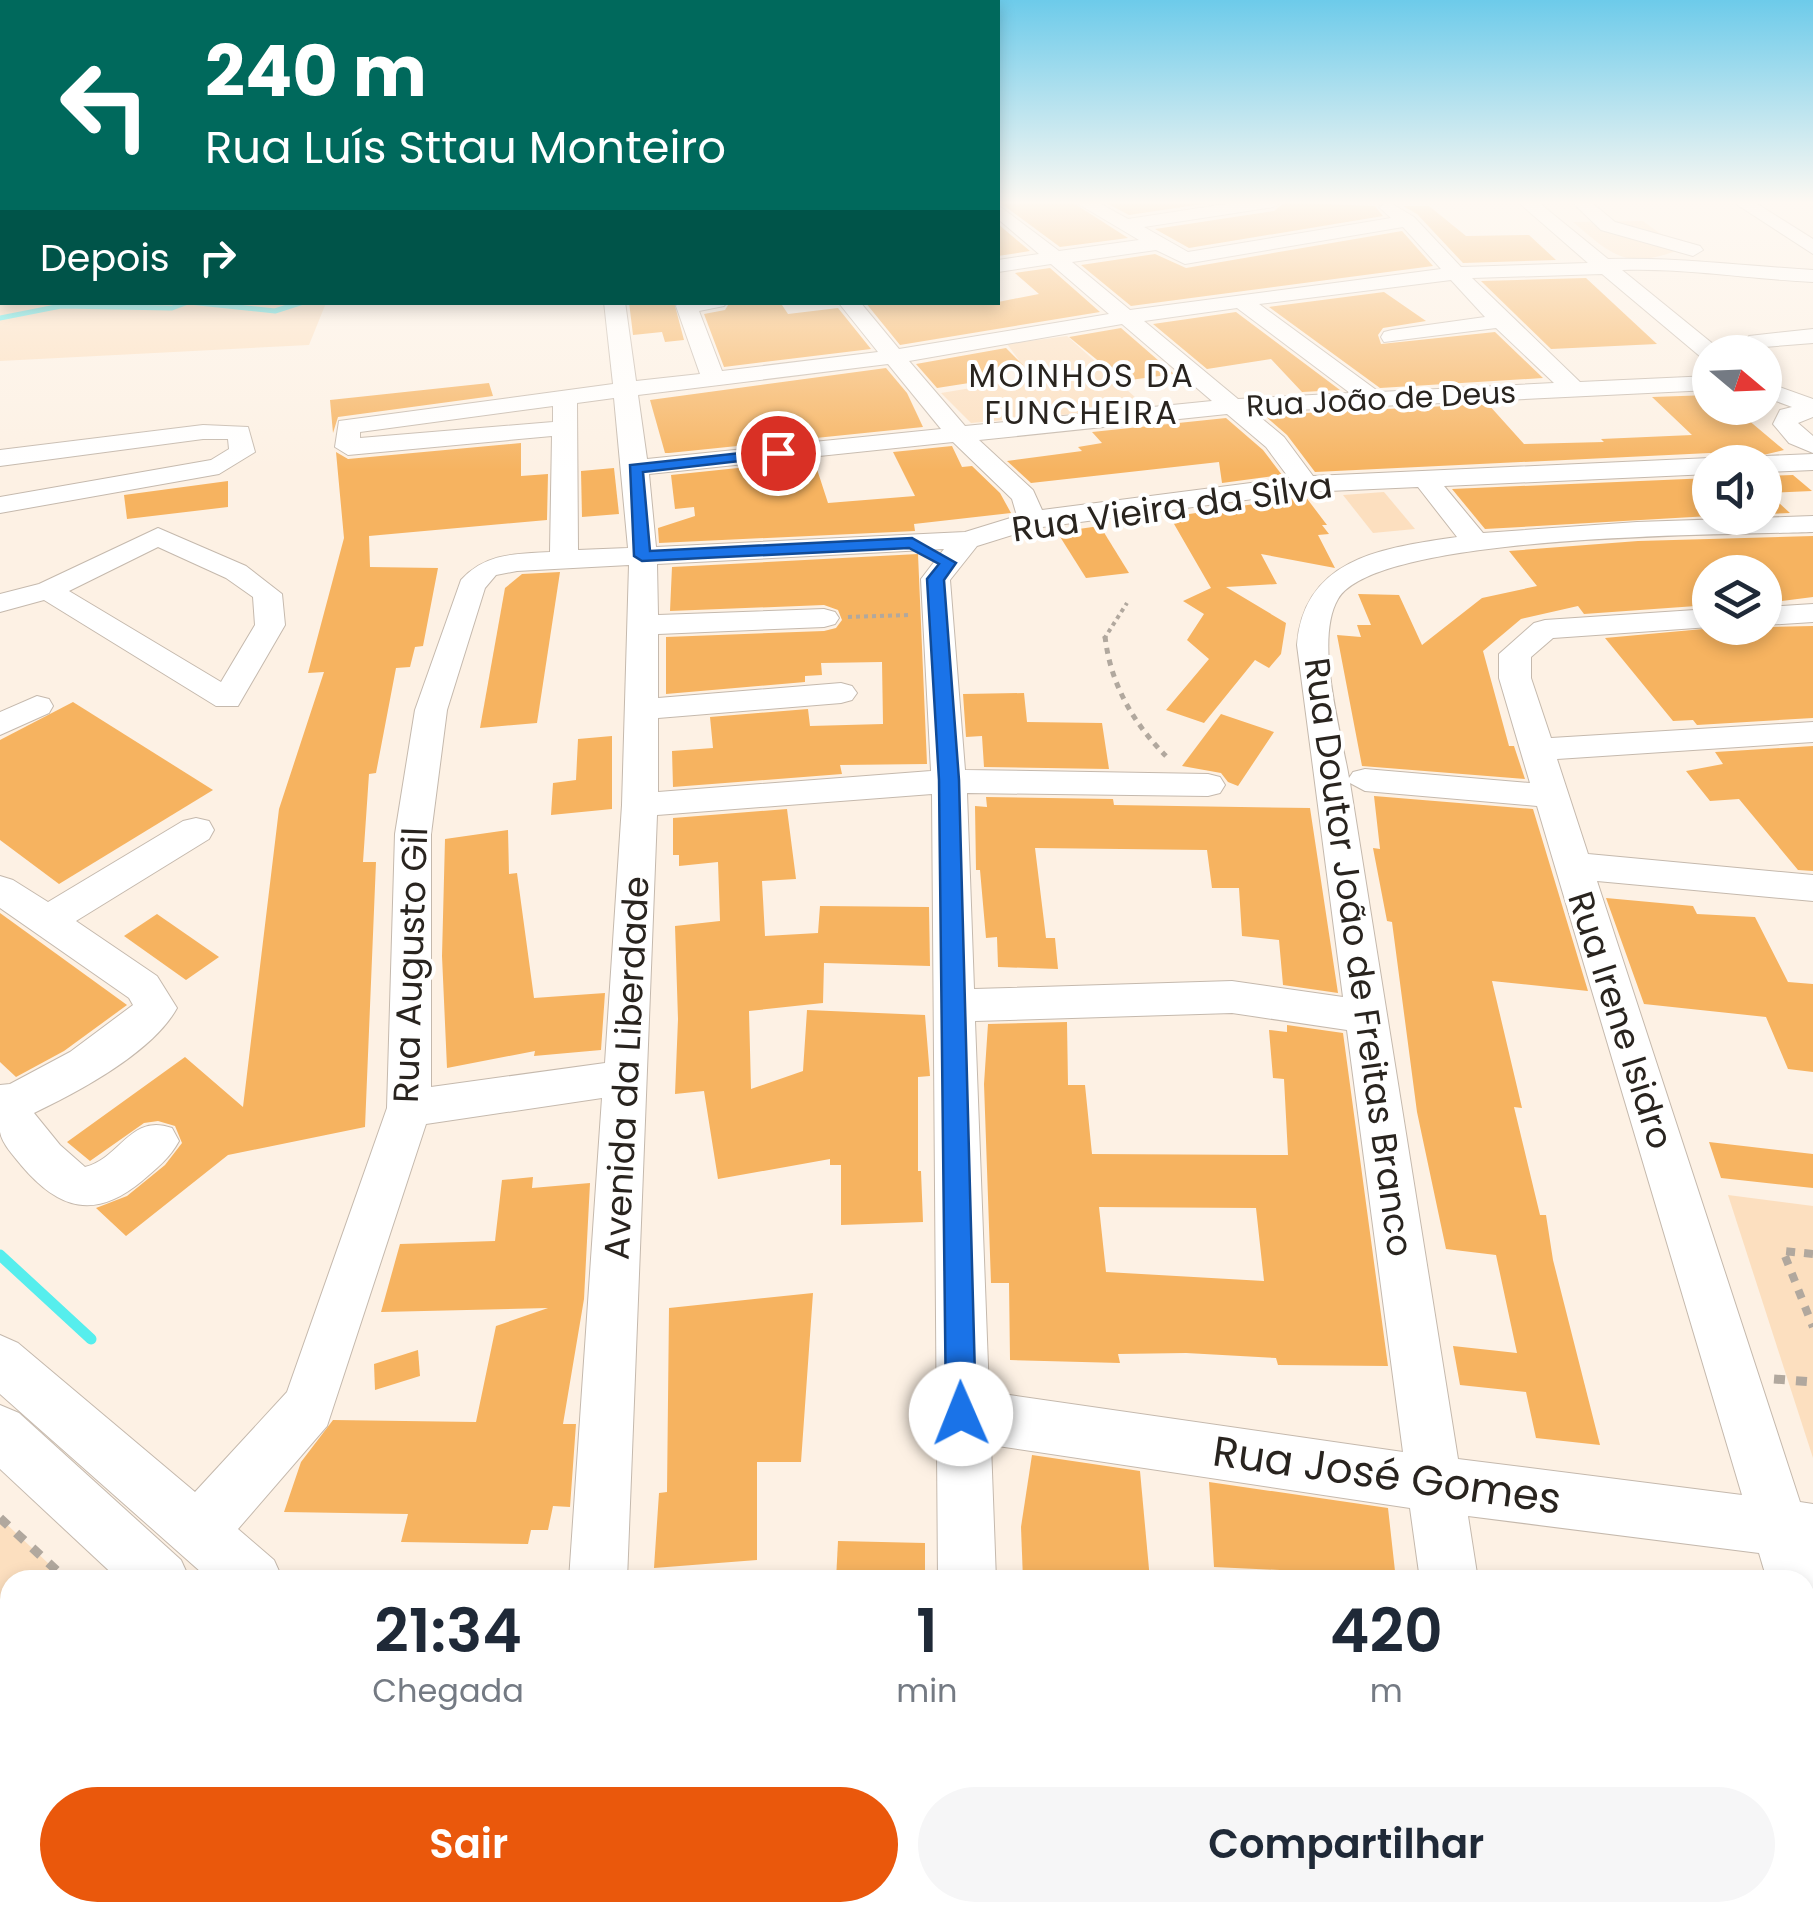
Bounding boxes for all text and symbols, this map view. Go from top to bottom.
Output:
text: 240 m [205,22,427,121]
icon: left [40,40,170,170]
text: Rua Luís Sttau Monteiro [205,116,726,179]
icon: right [190,230,245,285]
text: Depois [40,231,170,284]
north arrow [1692,335,1782,425]
map controls [1692,335,1782,645]
district label: MOINHOS DA FUNCHEIRA [969,353,1195,435]
street label: Rua João de Deus [1245,370,1517,428]
pin [736,411,821,496]
icon: arrive [751,426,806,481]
button: sound [1692,445,1782,535]
street label: Rua Vieira da Silva [1009,460,1335,554]
button: layers [1692,555,1782,645]
street label: Rua Doutor João de Freitas Branco [1293,654,1425,1260]
street label: Rua Augusto Gil [381,826,439,1104]
street label: Avenida da Liberdade [591,875,661,1261]
street label: Rua Irene Isidro [1556,885,1686,1155]
position arrow [909,1362,1013,1466]
street label: Rua José Gomes [1209,1421,1565,1529]
text: 21:34 [374,1589,522,1673]
text: 1 [916,1589,938,1673]
text: 420 [1330,1589,1443,1673]
text: Chegada [372,1668,524,1713]
text: min [896,1668,958,1713]
text: m [1370,1668,1403,1713]
button: Sair [40,1787,898,1902]
button: Compartilhar [918,1787,1775,1902]

